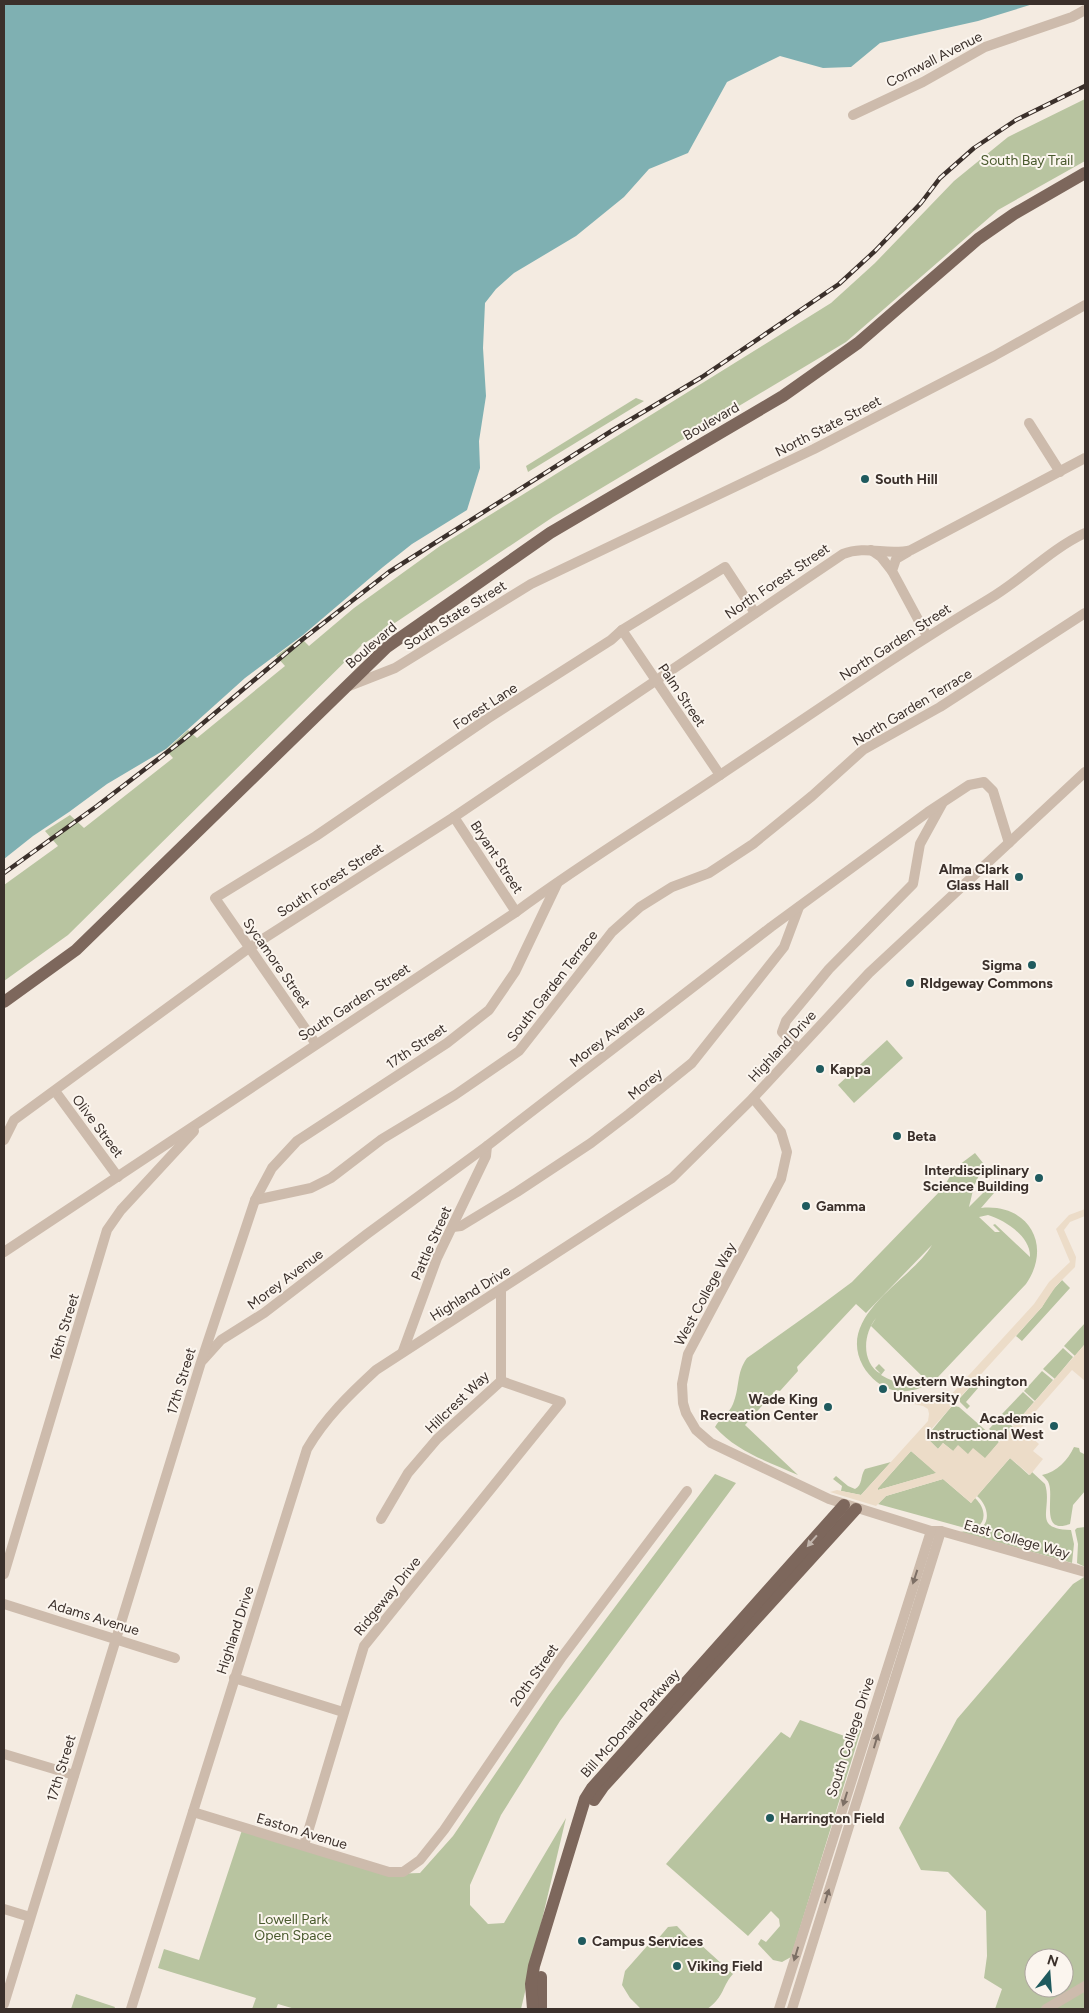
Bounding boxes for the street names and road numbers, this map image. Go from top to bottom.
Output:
street label: Cornwall Avenue [883,28,985,91]
street label: North State Street [772,392,884,461]
street label: Boulevard [680,399,742,444]
street label: North Forest Street [722,540,833,623]
street label: South State Street [401,577,510,654]
street label: North Garden Street [837,600,954,685]
street label: Boulevard [342,619,400,672]
street label: Palm Street [654,660,709,730]
street label: North Garden Terrace [849,665,975,750]
street label: Forest Lane [450,679,521,733]
street label: Bryant Street [467,818,526,897]
street label: South Forest Street [274,840,387,921]
street label: Sycamore Street [239,915,314,1011]
street label: South Garden Terrace [504,927,601,1046]
street label: South Garden Street [295,960,413,1045]
street label: Morey Avenue [566,1002,648,1071]
street label: Highland Drive [745,1007,820,1086]
street label: 17th Street [383,1020,450,1073]
street label: Morey [625,1065,666,1104]
street label: Olive Street [68,1091,127,1161]
street label: Pattle Street [408,1204,455,1283]
street label: West College Way [671,1239,740,1349]
street label: Morey Avenue [244,1245,327,1313]
street label: Highland Drive [427,1262,514,1325]
street label: 16th Street [46,1291,83,1363]
street label: 17th Street [163,1346,200,1417]
street label: Hillcrest Way [422,1367,493,1437]
street label: East College Way [962,1516,1072,1563]
street label: Ridgeway Drive [350,1553,425,1639]
street label: Highland Drive [213,1584,258,1676]
street label: Adams Avenue [46,1596,142,1639]
street label: 20th Street [507,1641,562,1710]
street label: Bill McDonald Parkway [577,1665,684,1781]
street label: South College Drive [823,1675,878,1799]
street label: 17th Street [43,1733,80,1804]
street label: Easton Avenue [254,1810,350,1853]

